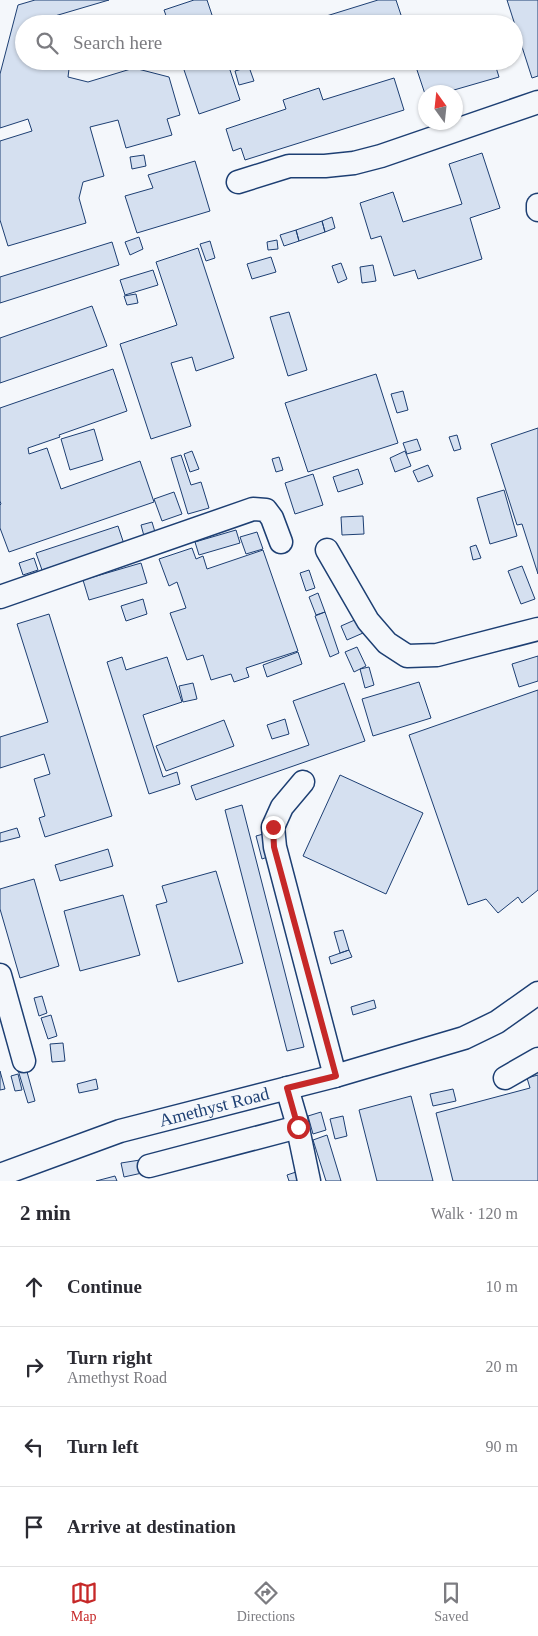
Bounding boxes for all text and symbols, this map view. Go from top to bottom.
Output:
search box [15,15,523,70]
icon: search [33,29,61,57]
text: Search here [73,32,162,53]
north arrow [418,85,463,130]
route end [262,816,285,839]
street label: Amethyst Road [157,1083,271,1131]
route start [287,1116,310,1139]
text: 2 min [20,1201,71,1225]
text: Walk · 120 m [431,1205,518,1222]
icon: ahead [20,1273,48,1301]
text: Continue [67,1276,142,1297]
text: 10 m [486,1278,518,1295]
text: Turn right [67,1347,152,1368]
icon: right [20,1353,48,1381]
text: 20 m [486,1358,518,1375]
text: Amethyst Road [67,1369,167,1386]
icon: left [20,1433,48,1461]
text: Turn left [67,1436,139,1457]
text: 90 m [486,1438,518,1455]
icon: arrive [20,1513,48,1541]
text: Arrive at destination [67,1516,236,1537]
tab: Map [70,1579,98,1625]
tab: Directions [237,1579,295,1625]
tab: Saved [434,1579,468,1625]

